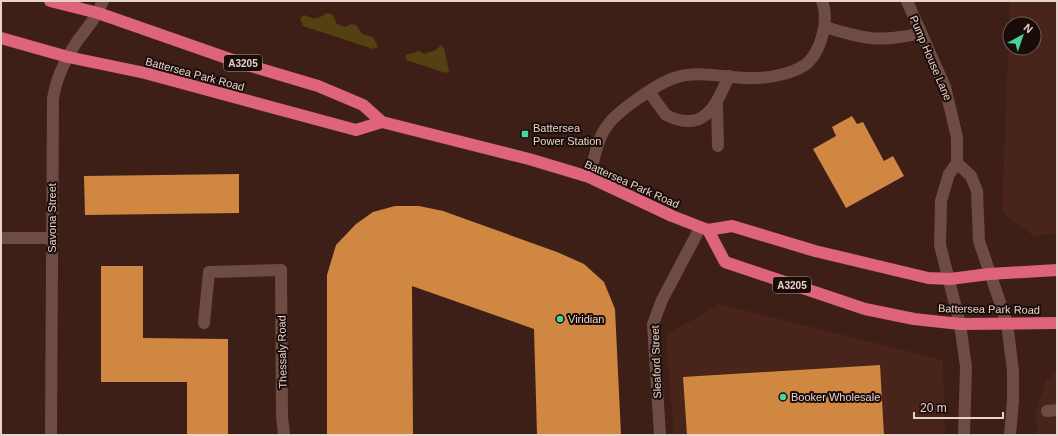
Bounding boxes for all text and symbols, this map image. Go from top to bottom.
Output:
street label: Pump House Lane [908,14,954,102]
north arrow [1002,16,1042,56]
text: N [1022,21,1035,36]
street label: Battersea Park Road [144,55,246,93]
road number: A3205 [224,55,262,71]
place label: Battersea Power Station [533,122,601,147]
marker: Battersea Power Station [520,129,530,139]
street label: Battersea Park Road [583,158,681,210]
street label: Savona Street [46,183,58,253]
road number: A3205 [773,277,811,293]
street label: Battersea Park Road [938,302,1040,316]
place label: Viridian [568,313,605,325]
marker: Viridian [555,314,565,324]
street label: Thessaly Road [275,315,289,389]
street label: Sleaford Street [649,325,663,399]
place label: Booker Wholesale [791,391,880,403]
marker: Booker Wholesale [778,392,788,402]
scale bar [914,394,1003,420]
text: 20 m [920,401,947,415]

